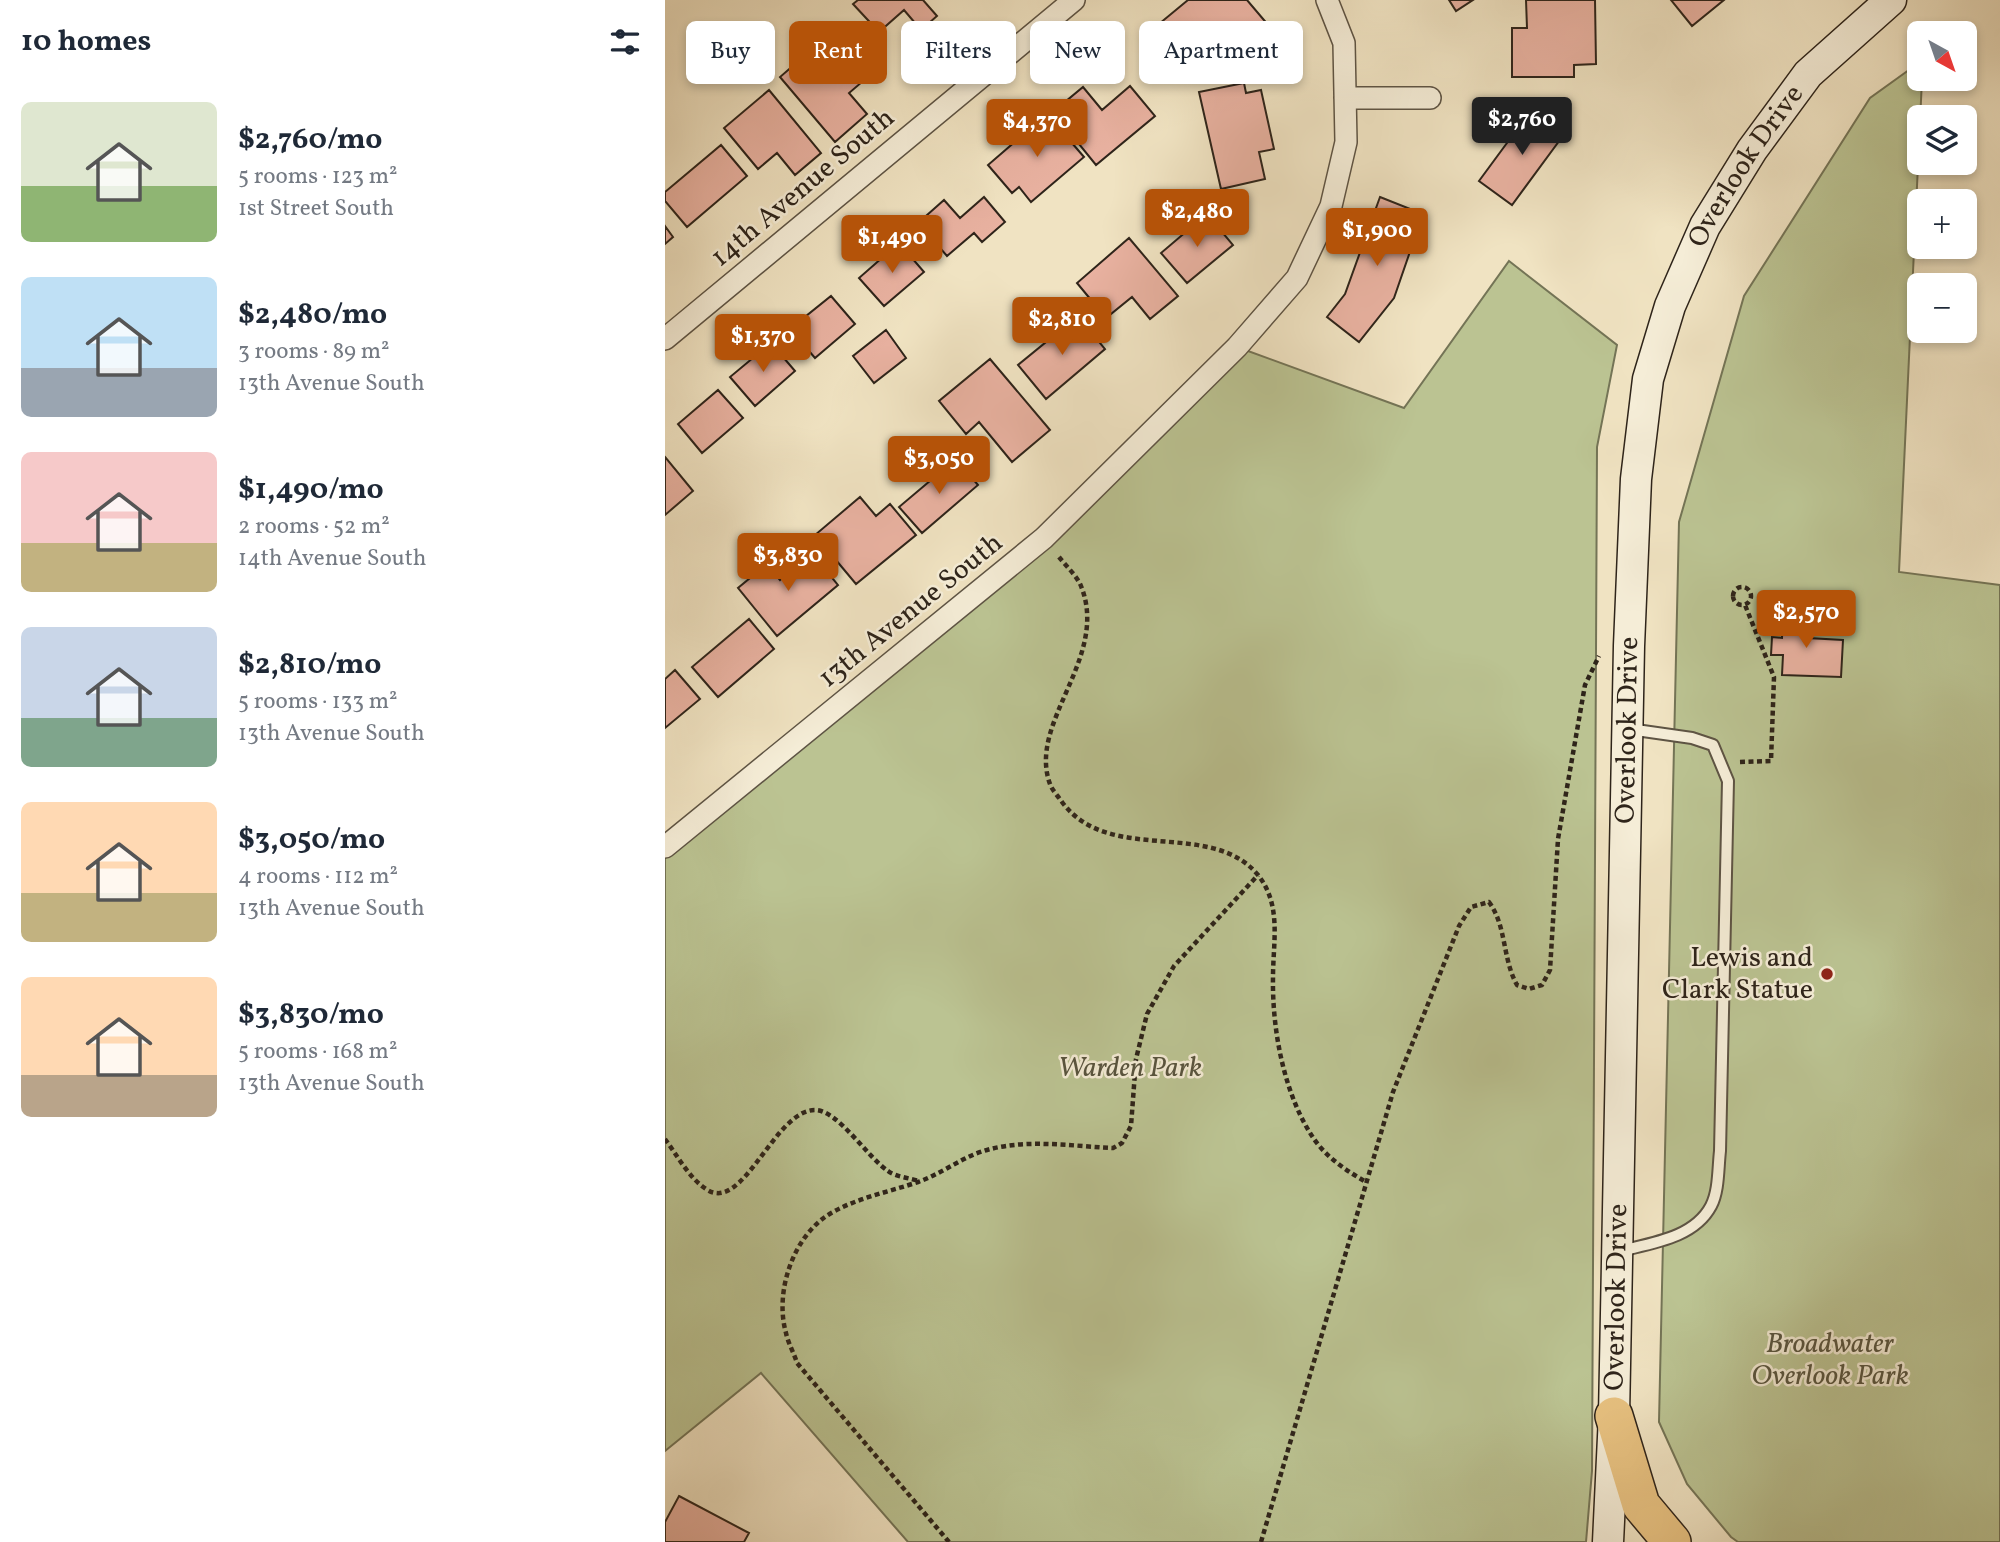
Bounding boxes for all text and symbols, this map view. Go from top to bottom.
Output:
text: 10 homes [21,21,151,63]
chip: Buy [686,21,775,84]
chip: Rent [789,21,887,84]
chip: Filters [901,21,1016,84]
chip: New [1030,21,1125,84]
chip: Apartment [1139,21,1303,84]
north arrow [1907,21,1977,91]
map controls [1907,21,1977,343]
icon: filters [606,23,644,61]
street label: Overlook Drive [1679,77,1813,253]
pin: $2,760 [1465,97,1579,157]
street label: 14th Avenue South [703,99,903,277]
pin: $4,370 [980,100,1094,159]
text: $2,760 [1488,104,1556,136]
button: layers [1907,105,1977,175]
text: $4,370 [1002,106,1072,138]
text: $2,760/mo [238,119,382,161]
icon: home [77,130,161,214]
text: 5 rooms · 123 m² [238,161,398,193]
button: + [1907,189,1977,259]
pin: $2,480 [1140,190,1254,249]
text: 1st Street South [238,193,394,225]
text: $2,480 [1161,196,1233,228]
pin: $1,900 [1320,208,1434,268]
text: $1,900 [1342,215,1412,247]
pin: $1,490 [835,216,949,275]
text: $1,490 [857,222,927,254]
button: − [1907,273,1977,343]
text: $2,480/mo [238,294,387,336]
pin: $2,810 [1005,298,1119,357]
text: $2,810 [1028,304,1096,336]
icon: home [77,305,161,389]
pin: $1,370 [706,314,820,374]
text: $1,370 [731,321,795,353]
text: 3 rooms · 89 m² [238,336,390,368]
text: 13th Avenue South [238,368,425,400]
pin: $3,050 [882,436,996,496]
text: $3,050 [904,443,974,475]
text: $1,490/mo [238,469,384,511]
icon: home [77,480,161,564]
text: 2 rooms · 52 m² [238,511,390,543]
street label: 13th Avenue South [810,524,1012,698]
pin: $3,830 [731,534,845,593]
text: $3,830 [753,540,823,572]
text: 14th Avenue South [238,543,427,575]
pin: $2,570 [1749,590,1863,650]
text: $2,570 [1773,597,1839,629]
street label: Overlook Drive [1606,636,1649,824]
text: $2,810/mo [238,644,381,686]
icon: home [77,655,161,739]
text: 5 rooms · 133 m² [238,686,398,718]
text: 13th Avenue South [238,718,425,750]
text: $3,050/mo [238,819,385,861]
icon: home [77,830,161,914]
text: 4 rooms · 112 m² [238,861,398,893]
text: 13th Avenue South [238,893,425,925]
place label: Lewis and Clark Statue [1662,939,1813,1010]
marker: Lewis and Clark Statue [1819,966,1835,982]
text: $3,830/mo [238,994,384,1036]
icon: home [77,1005,161,1089]
text: 5 rooms · 168 m² [238,1036,397,1068]
park label: Warden Park [1058,1049,1202,1088]
text: 13th Avenue South [238,1068,425,1100]
street label: Overlook Drive [1595,1203,1638,1391]
park label: Broadwater Overlook Park [1751,1325,1909,1396]

